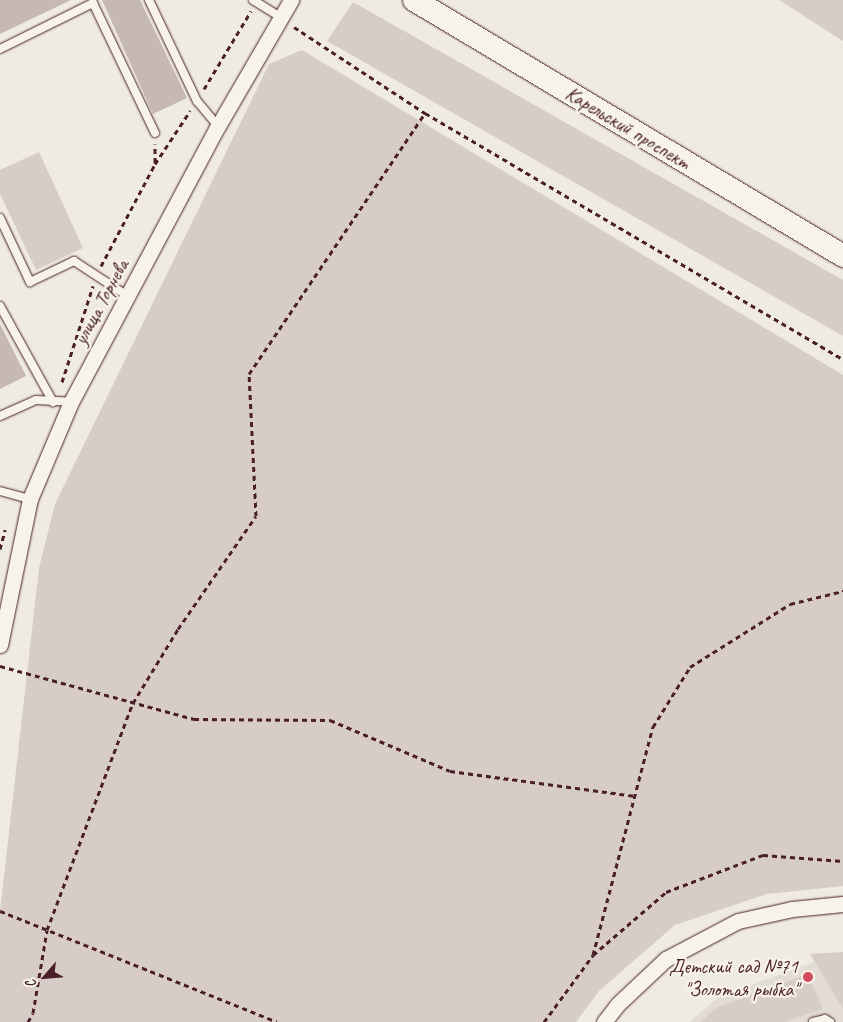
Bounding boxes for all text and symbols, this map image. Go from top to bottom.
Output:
street label: Карельский проспект [561,81,695,175]
street label: улица Торнева [68,255,134,349]
north arrow [20,952,70,1002]
place label: Детский сад №71 "Золотая рыбка" [669,954,798,1001]
marker: Детский сад №71 "Золотая рыбка" [802,971,814,983]
text: С [22,977,40,991]

